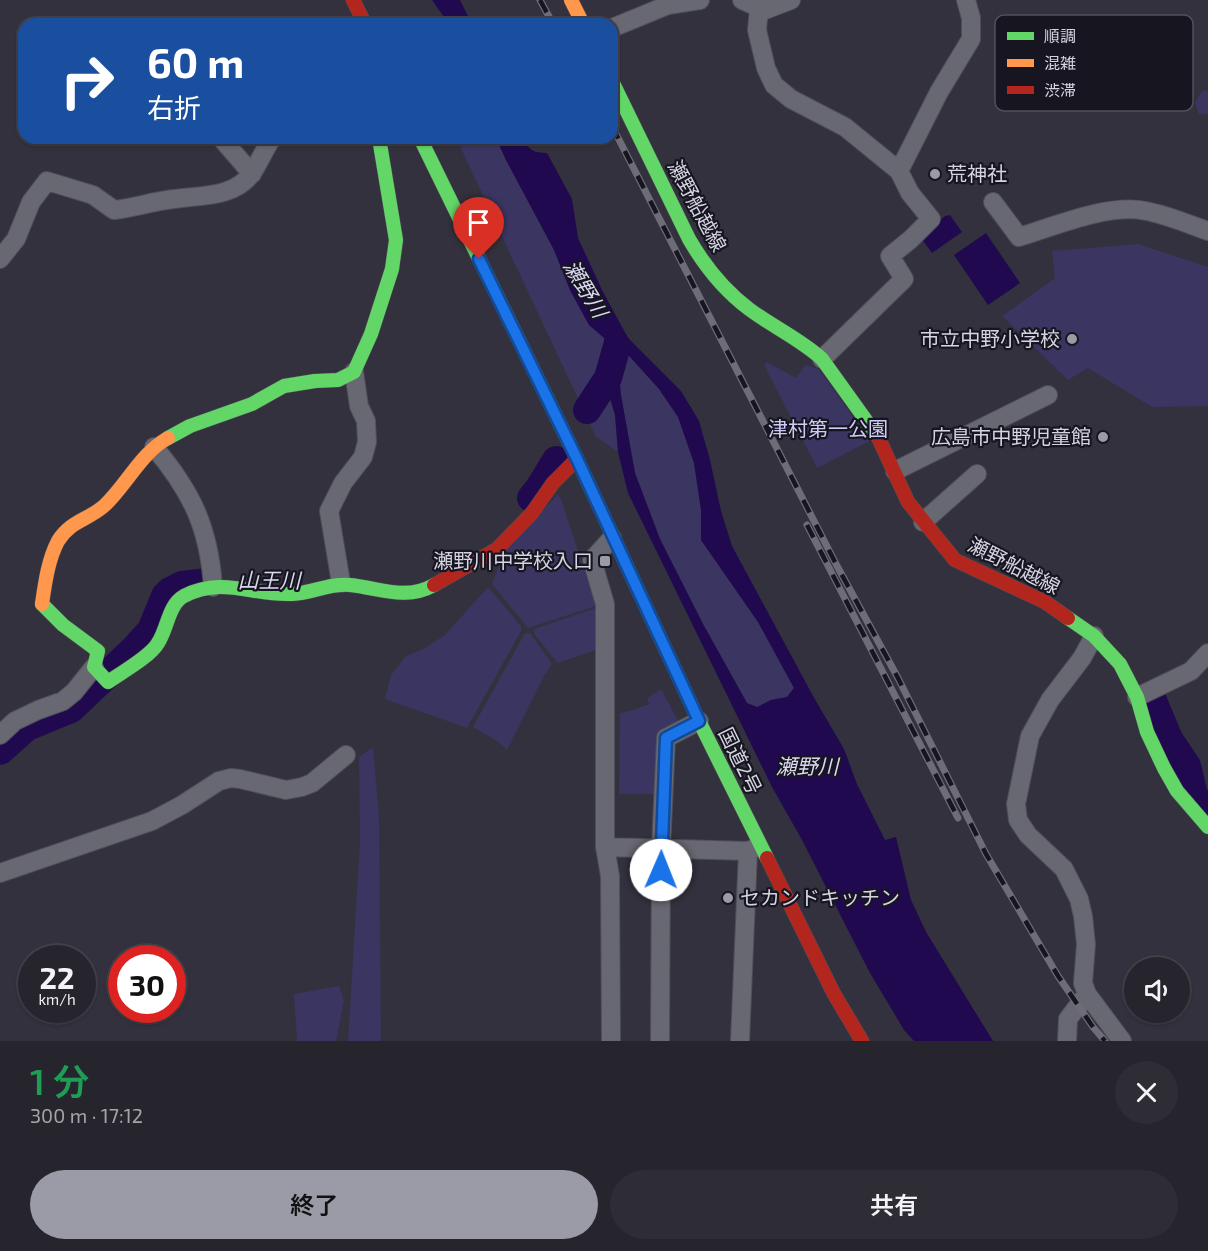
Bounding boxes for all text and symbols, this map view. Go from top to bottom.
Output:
legend [995,15,1193,111]
text: 順調 [1044,26,1076,45]
text: 60 m [147,36,244,86]
icon: right [48,42,126,120]
text: 混雑 [1044,53,1076,72]
text: 渋滞 [1044,80,1076,99]
text: 右折 [147,91,201,123]
street label: 瀬野船越線 [664,156,732,255]
place label: 荒神社 [947,161,1007,185]
marker: 荒神社 [928,167,942,181]
pin [453,197,504,259]
icon: arrive [462,206,495,239]
water label: 瀬野川 [559,255,614,323]
place label: 市立中野小学校 [920,326,1060,350]
marker: 市立中野小学校 [1065,332,1079,346]
park label: 津村第一公園 [768,416,888,440]
place label: 広島市中野児童館 [931,424,1091,448]
marker: 広島市中野児童館 [1096,430,1110,444]
street label: 瀬野船越線 [964,532,1064,599]
place label: 瀬野川中学校入口 [433,548,593,572]
marker: 瀬野川中学校入口 [598,554,612,568]
water label: 山王川 [238,567,302,592]
street label: 国道2号 [714,723,767,798]
water label: 瀬野川 [776,753,840,778]
position arrow [629,838,693,902]
place label: セカンドキッチン [740,885,900,909]
marker: セカンドキッチン [721,891,735,905]
speed limit sign: 30 [108,945,186,1023]
map controls [1124,957,1190,1023]
button: sound [1124,957,1190,1023]
text: 22 [40,959,74,995]
text: km/h [38,990,76,1008]
text: 1 分 [30,1059,89,1102]
button: close [1115,1061,1178,1124]
text: 300 m · 17:12 [30,1103,143,1127]
button: 終了 [30,1170,598,1239]
button: 共有 [610,1170,1178,1239]

